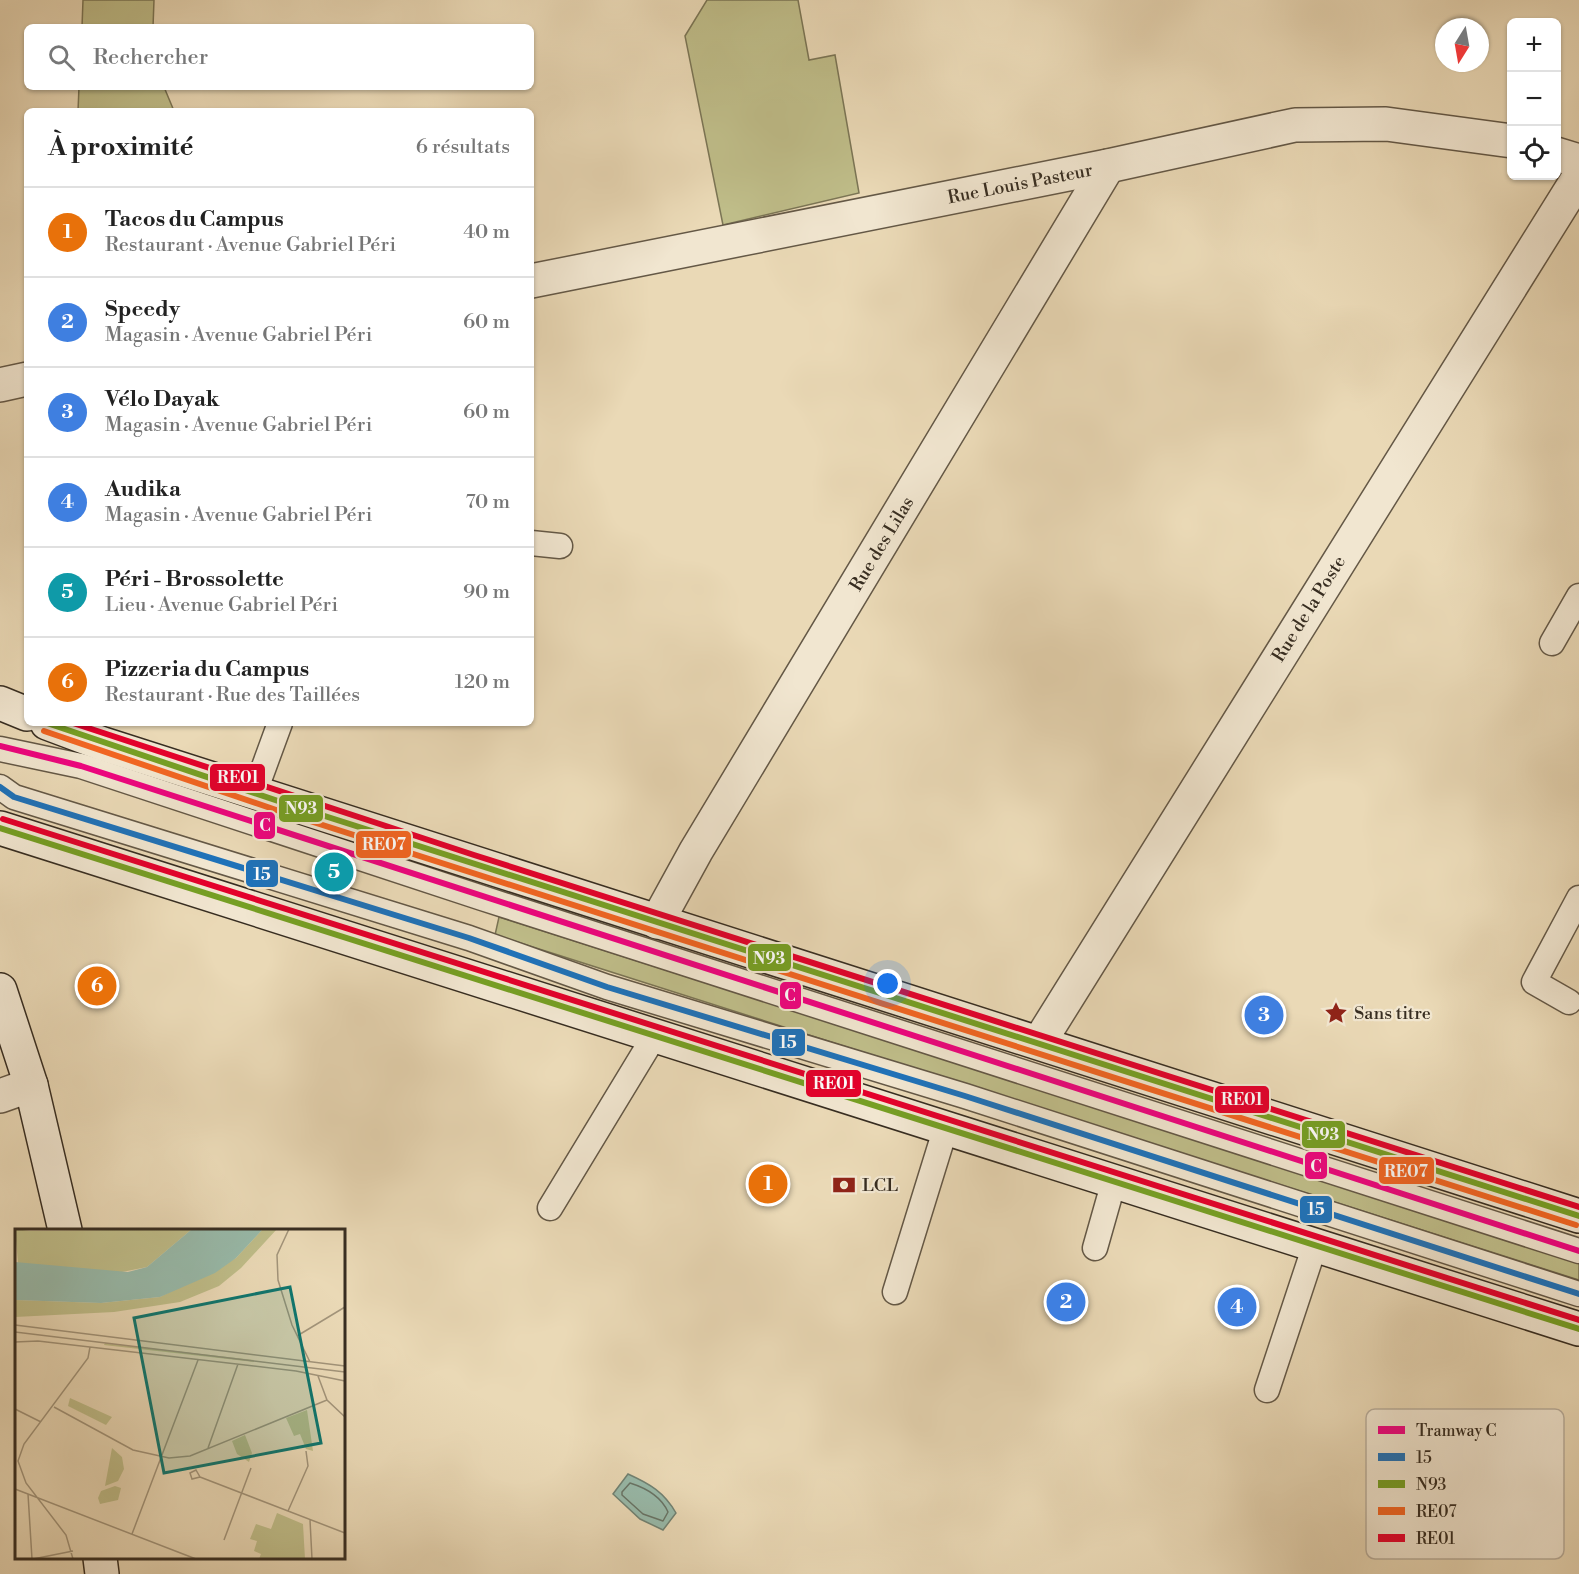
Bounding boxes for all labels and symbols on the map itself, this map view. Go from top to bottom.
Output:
north arrow [1435,18,1489,72]
street label: Rue Louis Pasteur [946,159,1095,209]
street label: Rue des Lilas [845,492,919,596]
street label: Rue de la Poste [1267,552,1351,666]
line badge: RE01 [209,763,266,792]
text: RE01 [217,768,259,788]
line badge: N93 [278,794,324,823]
text: N93 [285,799,318,819]
line badge: C [253,811,276,840]
text: C [259,816,271,836]
line badge: RE07 [355,830,412,859]
text: RE07 [362,835,407,855]
pin: 5 [314,850,354,894]
line badge: 15 [245,859,279,888]
text: 15 [253,865,271,885]
line badge: N93 [747,943,792,972]
text: N93 [753,949,786,969]
pin: 6 [78,964,116,1008]
your location [873,969,902,998]
line badge: C [779,981,802,1010]
text: C [784,986,796,1006]
pin: 3 [1244,992,1284,1038]
place icon: Sans titre [1323,1000,1349,1026]
place label: Sans titre [1354,1002,1431,1025]
line badge: 15 [771,1028,806,1057]
text: 15 [779,1033,797,1053]
line badge: RE01 [805,1069,862,1098]
text: RE01 [813,1074,855,1094]
line badge: RE01 [1214,1085,1270,1114]
text: RE01 [1221,1090,1263,1110]
line badge: N93 [1301,1120,1346,1149]
text: N93 [1307,1125,1340,1145]
line badge: C [1304,1151,1328,1180]
line badge: RE07 [1378,1156,1435,1185]
text: C [1310,1157,1322,1177]
pin: 1 [748,1162,788,1206]
text: RE07 [1384,1162,1429,1182]
bank icon: LCL [831,1172,857,1198]
place label: LCL [862,1174,898,1197]
line badge: 15 [1299,1195,1333,1224]
text: 15 [1307,1200,1325,1220]
inset map [15,1229,345,1559]
pin: 2 [1046,1280,1086,1324]
pin: 4 [1218,1284,1256,1330]
legend [1366,1409,1564,1559]
text: Tramway C [1416,1421,1497,1441]
text: 15 [1416,1448,1432,1468]
text: N93 [1416,1475,1447,1495]
text: RE07 [1416,1502,1457,1522]
text: RE01 [1416,1529,1455,1549]

